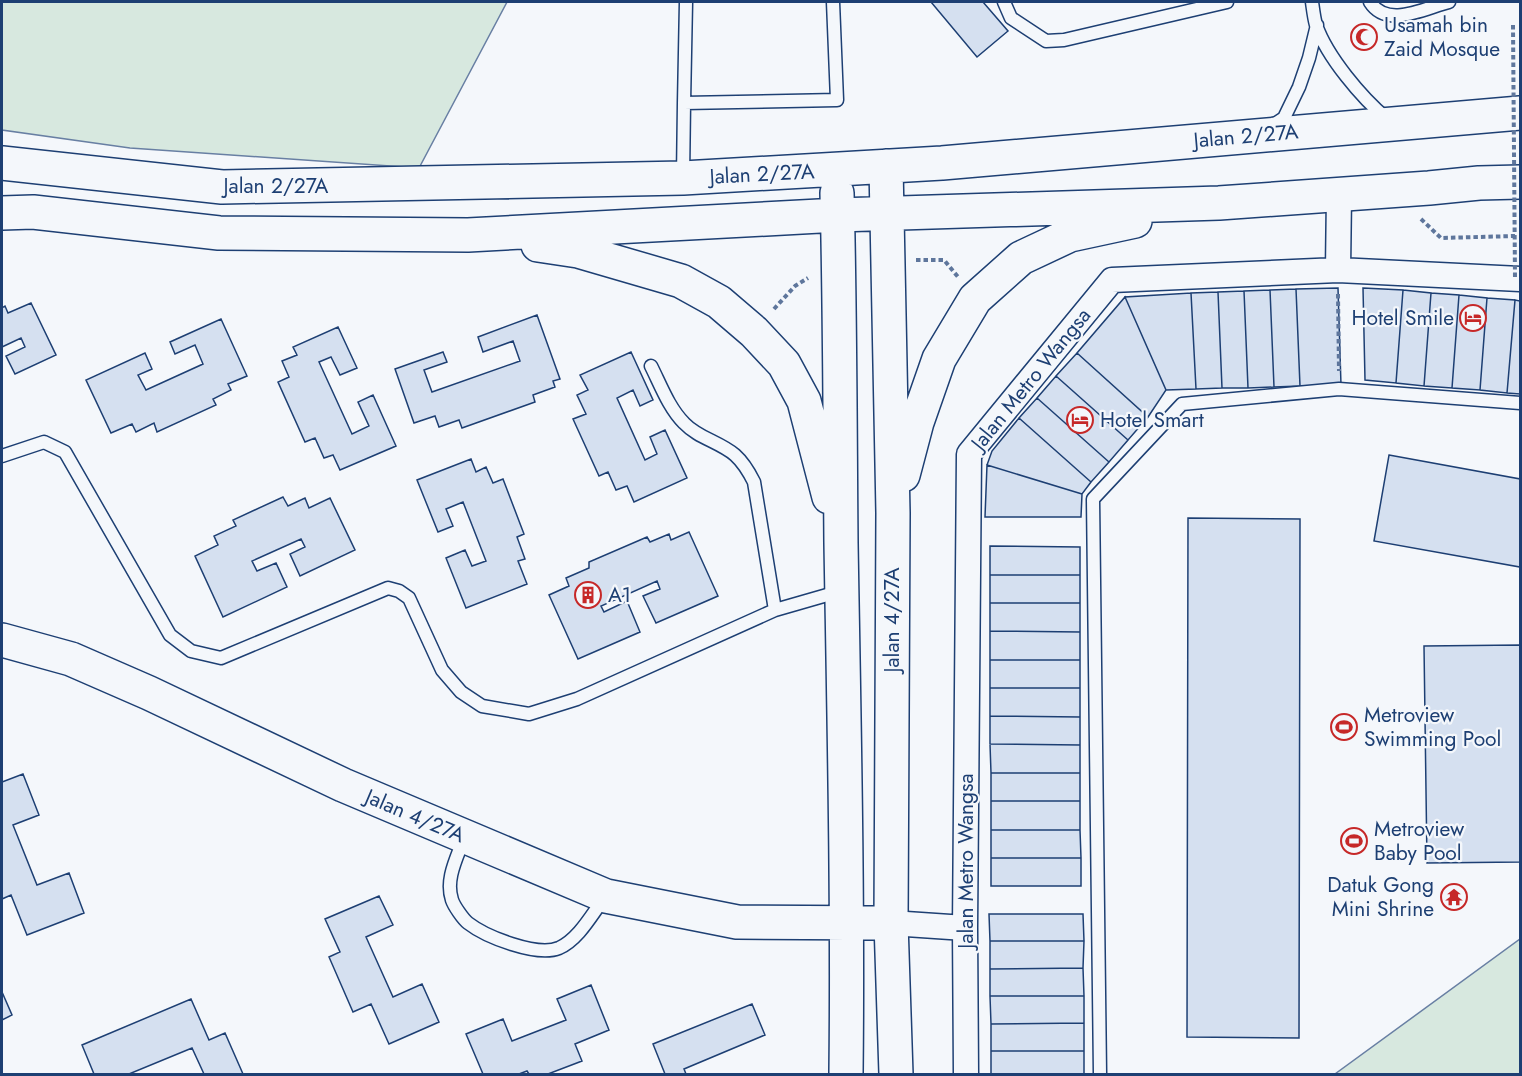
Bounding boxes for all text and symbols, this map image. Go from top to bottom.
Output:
place label: Usamah bin Zaid Mosque [1384,10,1500,64]
mosque icon: Usamah bin Zaid Mosque [1349,22,1379,52]
street label: Jalan 2/27A [1189,116,1300,156]
street label: Jalan 2/27A [706,156,815,192]
street label: Jalan 2/27A [221,171,329,201]
street label: Jalan Metro Wangsa [962,301,1098,459]
place label: Hotel Smile [1352,303,1454,333]
hotel icon: Hotel Smile [1458,303,1488,333]
hotel icon: Hotel Smart [1065,405,1095,435]
place label: Hotel Smart [1100,405,1204,435]
street label: Jalan 4/27A [877,567,907,676]
building icon: A1 [573,580,603,610]
place label: A1 [608,580,631,610]
place label: Metroview Swimming Pool [1364,700,1501,754]
sports icon: Metroview Swimming Pool [1329,712,1359,742]
street label: Jalan Metro Wangsa [951,773,981,952]
street label: Jalan 4/27A [358,780,469,850]
place label: Metroview Baby Pool [1374,814,1465,868]
sports icon: Metroview Baby Pool [1339,826,1369,856]
place label: Datuk Gong Mini Shrine [1327,870,1434,924]
temple icon: Datuk Gong Mini Shrine [1439,882,1469,912]

